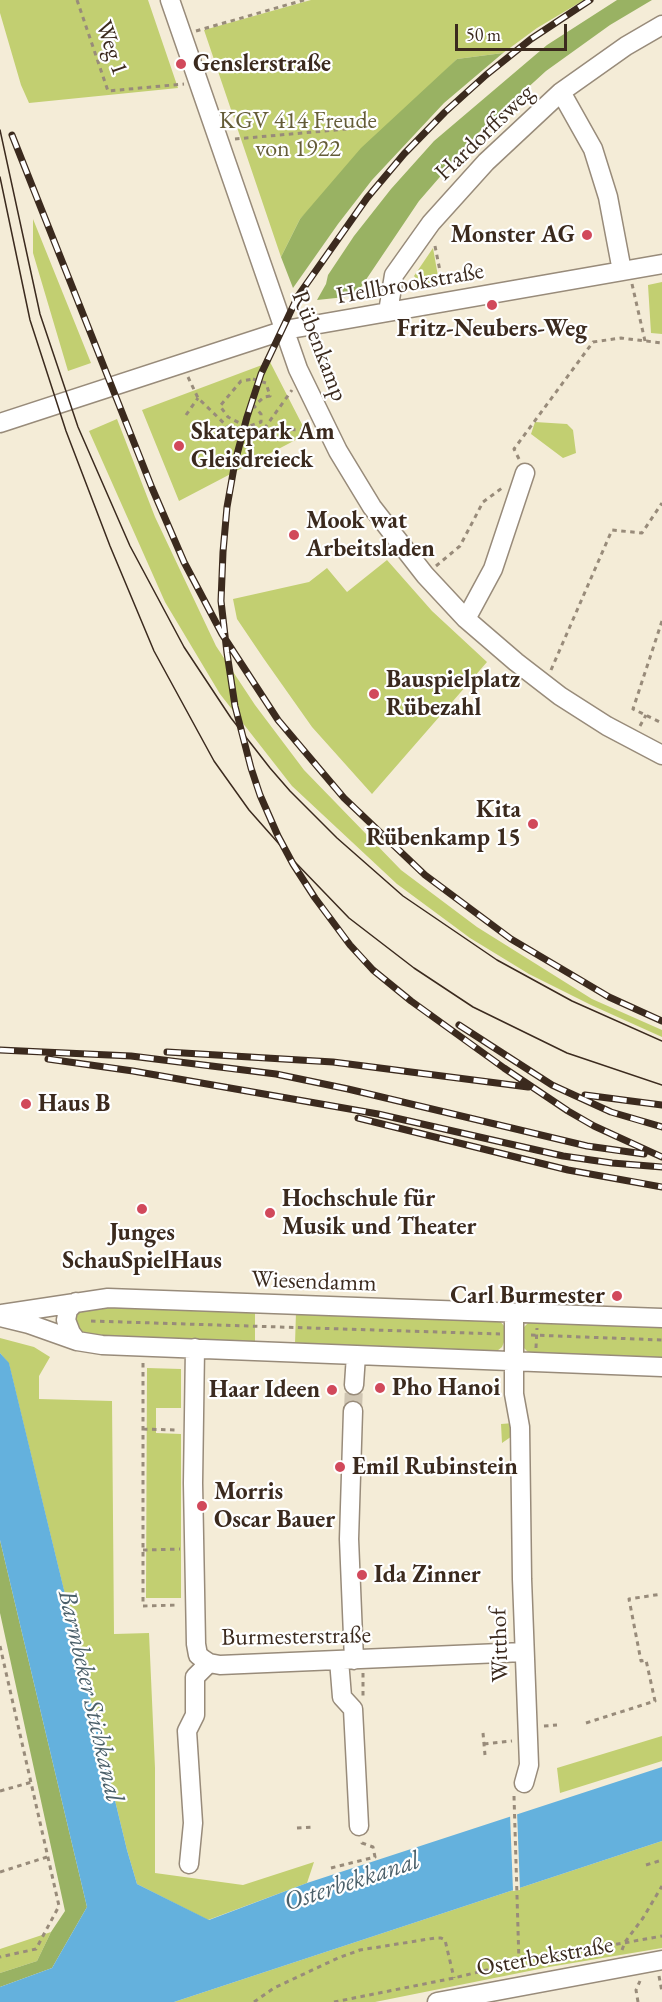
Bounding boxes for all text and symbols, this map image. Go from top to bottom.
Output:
scale bar [458,12,570,50]
street label: Weg 1 [88,17,134,79]
text: 50 m [466,23,501,46]
place label: Genslerstraße [193,50,331,78]
marker: Genslerstraße [174,57,188,71]
street label: Hardorffsweg [430,79,540,187]
park label: KGV 414 Freude von 1922 [219,107,377,163]
place label: Monster AG [451,221,575,249]
marker: Monster AG [580,228,594,242]
street label: Hellbrookstraße [334,257,486,311]
street label: Rübenkamp [285,287,353,405]
marker: Fritz-Neubers-Weg [485,298,499,312]
place label: Fritz-Neubers-Weg [397,315,587,343]
place label: Skatepark Am Gleisdreieck [191,418,335,474]
marker: Skatepark Am Gleisdreieck [172,439,186,453]
place label: Mook wat Arbeitsladen [306,507,435,563]
marker: Mook wat Arbeitsladen [287,528,301,542]
place label: Bauspielplatz Rübezahl [386,666,520,722]
marker: Bauspielplatz Rübezahl [367,687,381,701]
place label: Kita Rübenkamp 15 [366,796,521,852]
marker: Kita Rübenkamp 15 [526,817,540,831]
place label: Haus B [38,1090,110,1118]
marker: Haus B [19,1097,33,1111]
place label: Hochschule für Musik und Theater [282,1185,476,1241]
marker: Junges SchauSpielHaus [135,1202,149,1216]
marker: Hochschule für Musik und Theater [263,1206,277,1220]
place label: Junges SchauSpielHaus [62,1219,222,1275]
street label: Wiesendamm [251,1265,377,1299]
place label: Carl Burmester [450,1282,605,1310]
marker: Carl Burmester [610,1289,624,1303]
place label: Pho Hanoi [392,1374,500,1402]
place label: Haar Ideen [209,1376,320,1404]
marker: Pho Hanoi [373,1381,387,1395]
marker: Haar Ideen [325,1383,339,1397]
place label: Emil Rubinstein [352,1453,518,1481]
marker: Emil Rubinstein [333,1460,347,1474]
place label: Morris Oscar Bauer [214,1478,335,1534]
marker: Morris Oscar Bauer [195,1499,209,1513]
place label: Ida Zinner [374,1561,481,1589]
marker: Ida Zinner [355,1568,369,1582]
water label: Barmbeker Stichkanal [50,1587,130,1805]
street label: Witthof [484,1607,516,1683]
street label: Burmesterstraße [221,1621,371,1653]
water label: Osterbekkanal [280,1845,424,1919]
street label: Osterbekstraße [474,1931,616,1983]

